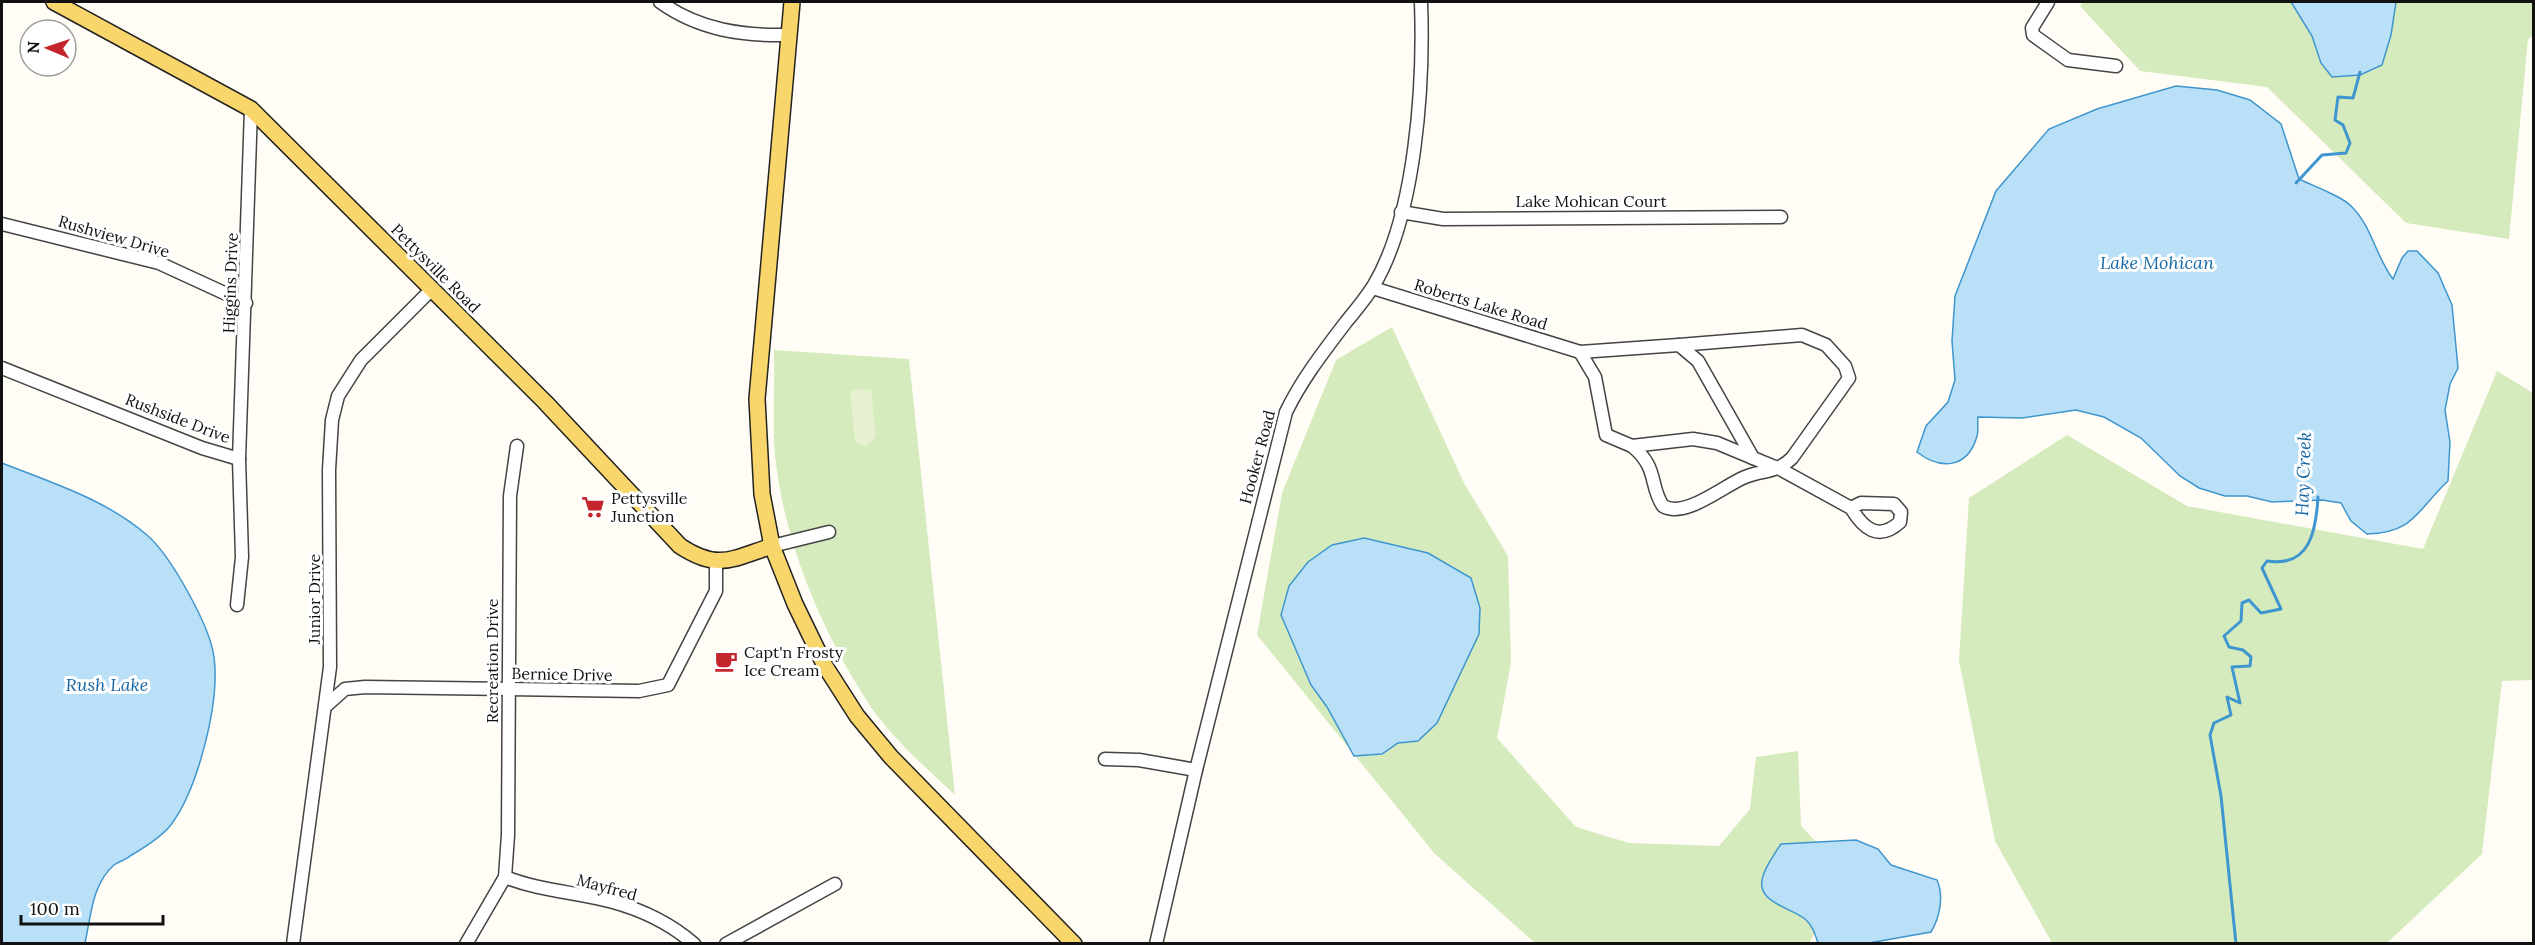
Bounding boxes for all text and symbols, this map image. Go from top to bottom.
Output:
north arrow [18,18,78,78]
text: N [23,41,43,54]
street label: Lake Mohican Court [1515,191,1667,211]
street label: Rushview Drive [56,211,172,262]
street label: Pettysville Road [387,219,485,317]
street label: Higgins Drive [218,232,242,334]
water label: Lake Mohican [2100,251,2214,274]
street label: Roberts Lake Road [1412,274,1551,334]
street label: Rushside Drive [123,389,234,447]
street label: Hooker Road [1235,408,1279,506]
water label: Hay Creek [2290,431,2316,517]
place label: Pettysville Junction [610,488,688,526]
supermarket icon: Pettysville Junction [580,494,606,520]
street label: Junior Drive [304,554,324,645]
street label: Recreation Drive [482,598,502,723]
place label: Capt'n Frosty Ice Cream [744,642,844,680]
cafe icon: Capt'n Frosty Ice Cream [713,648,739,674]
street label: Bernice Drive [511,663,613,685]
water label: Rush Lake [66,673,148,696]
street label: Mayfred [575,869,640,905]
scale bar [21,888,164,926]
text: 100 m [30,897,80,920]

